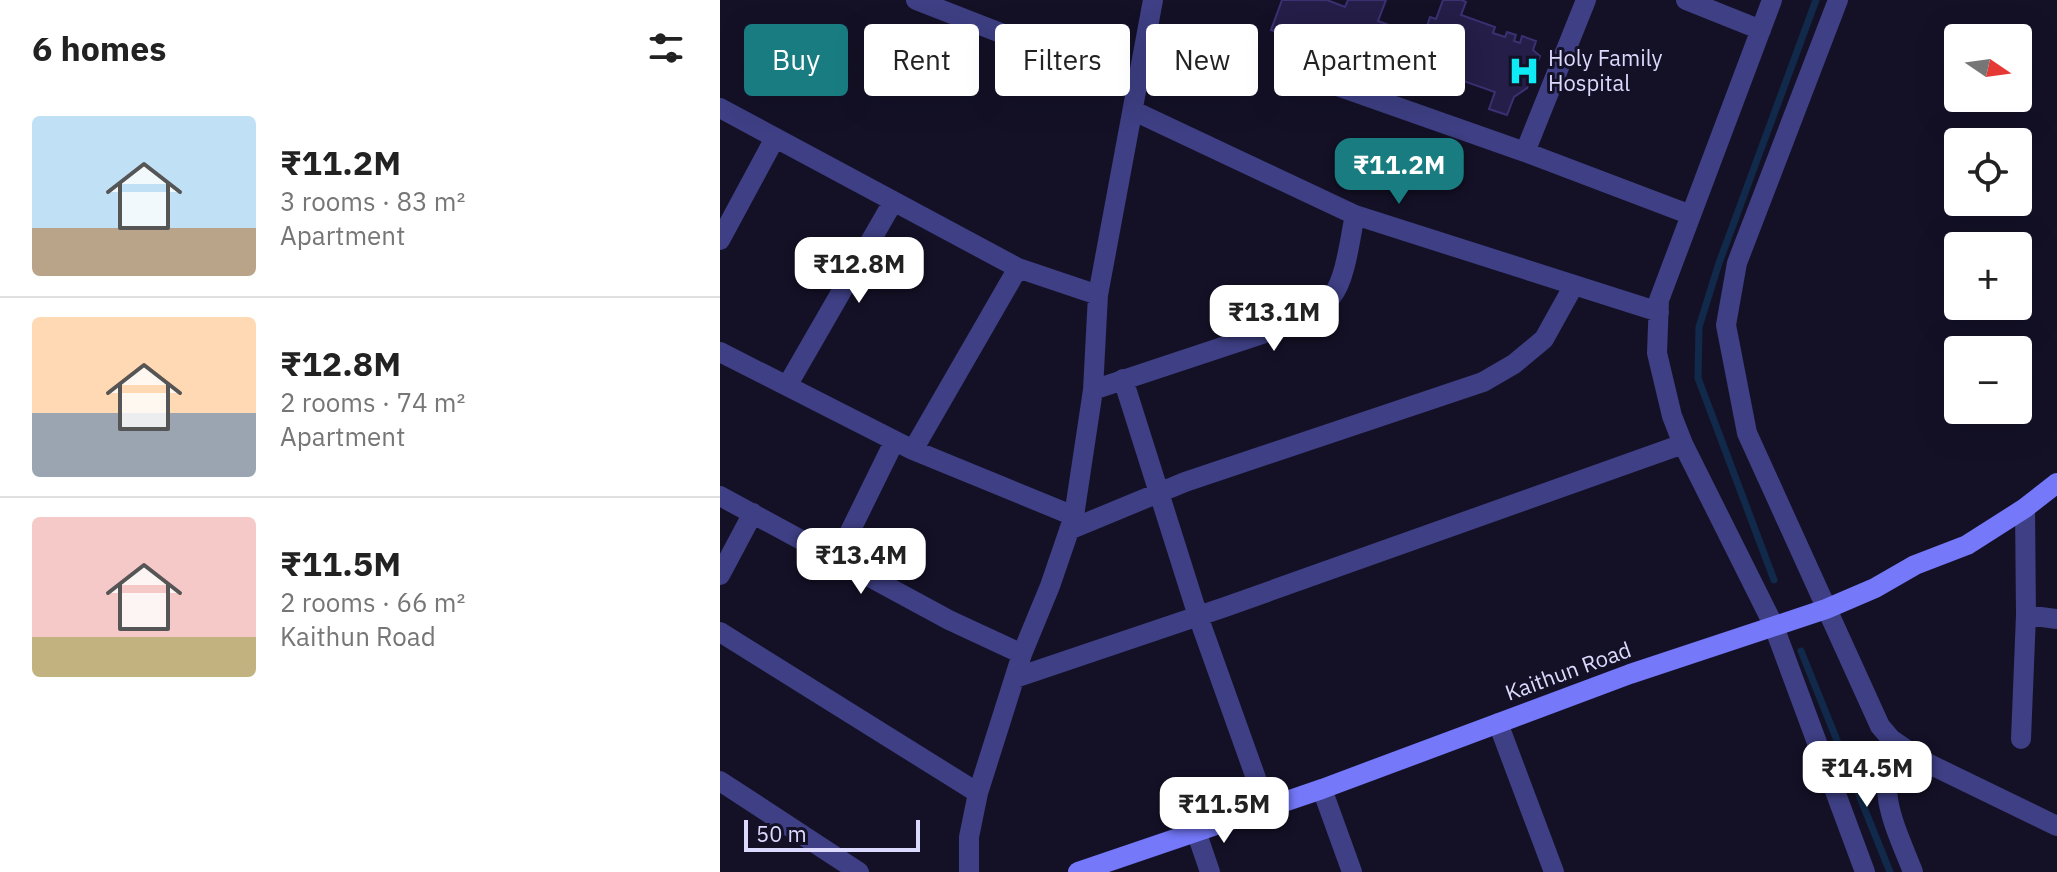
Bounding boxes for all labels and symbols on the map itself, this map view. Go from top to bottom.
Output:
north arrow [1944,24,2032,112]
place label: Holy Family Hospital [1548,43,1662,97]
hospital icon: Holy Family Hospital [1507,54,1541,88]
pin: ₹11.2M [1334,138,1464,206]
pin: ₹12.8M [794,237,924,305]
pin: ₹13.1M [1209,285,1339,353]
pin: ₹13.4M [796,528,926,596]
street label: Kaithun Road [1501,634,1635,707]
pin: ₹14.5M [1802,741,1932,809]
pin: ₹11.5M [1159,777,1289,845]
scale bar [744,816,920,852]

